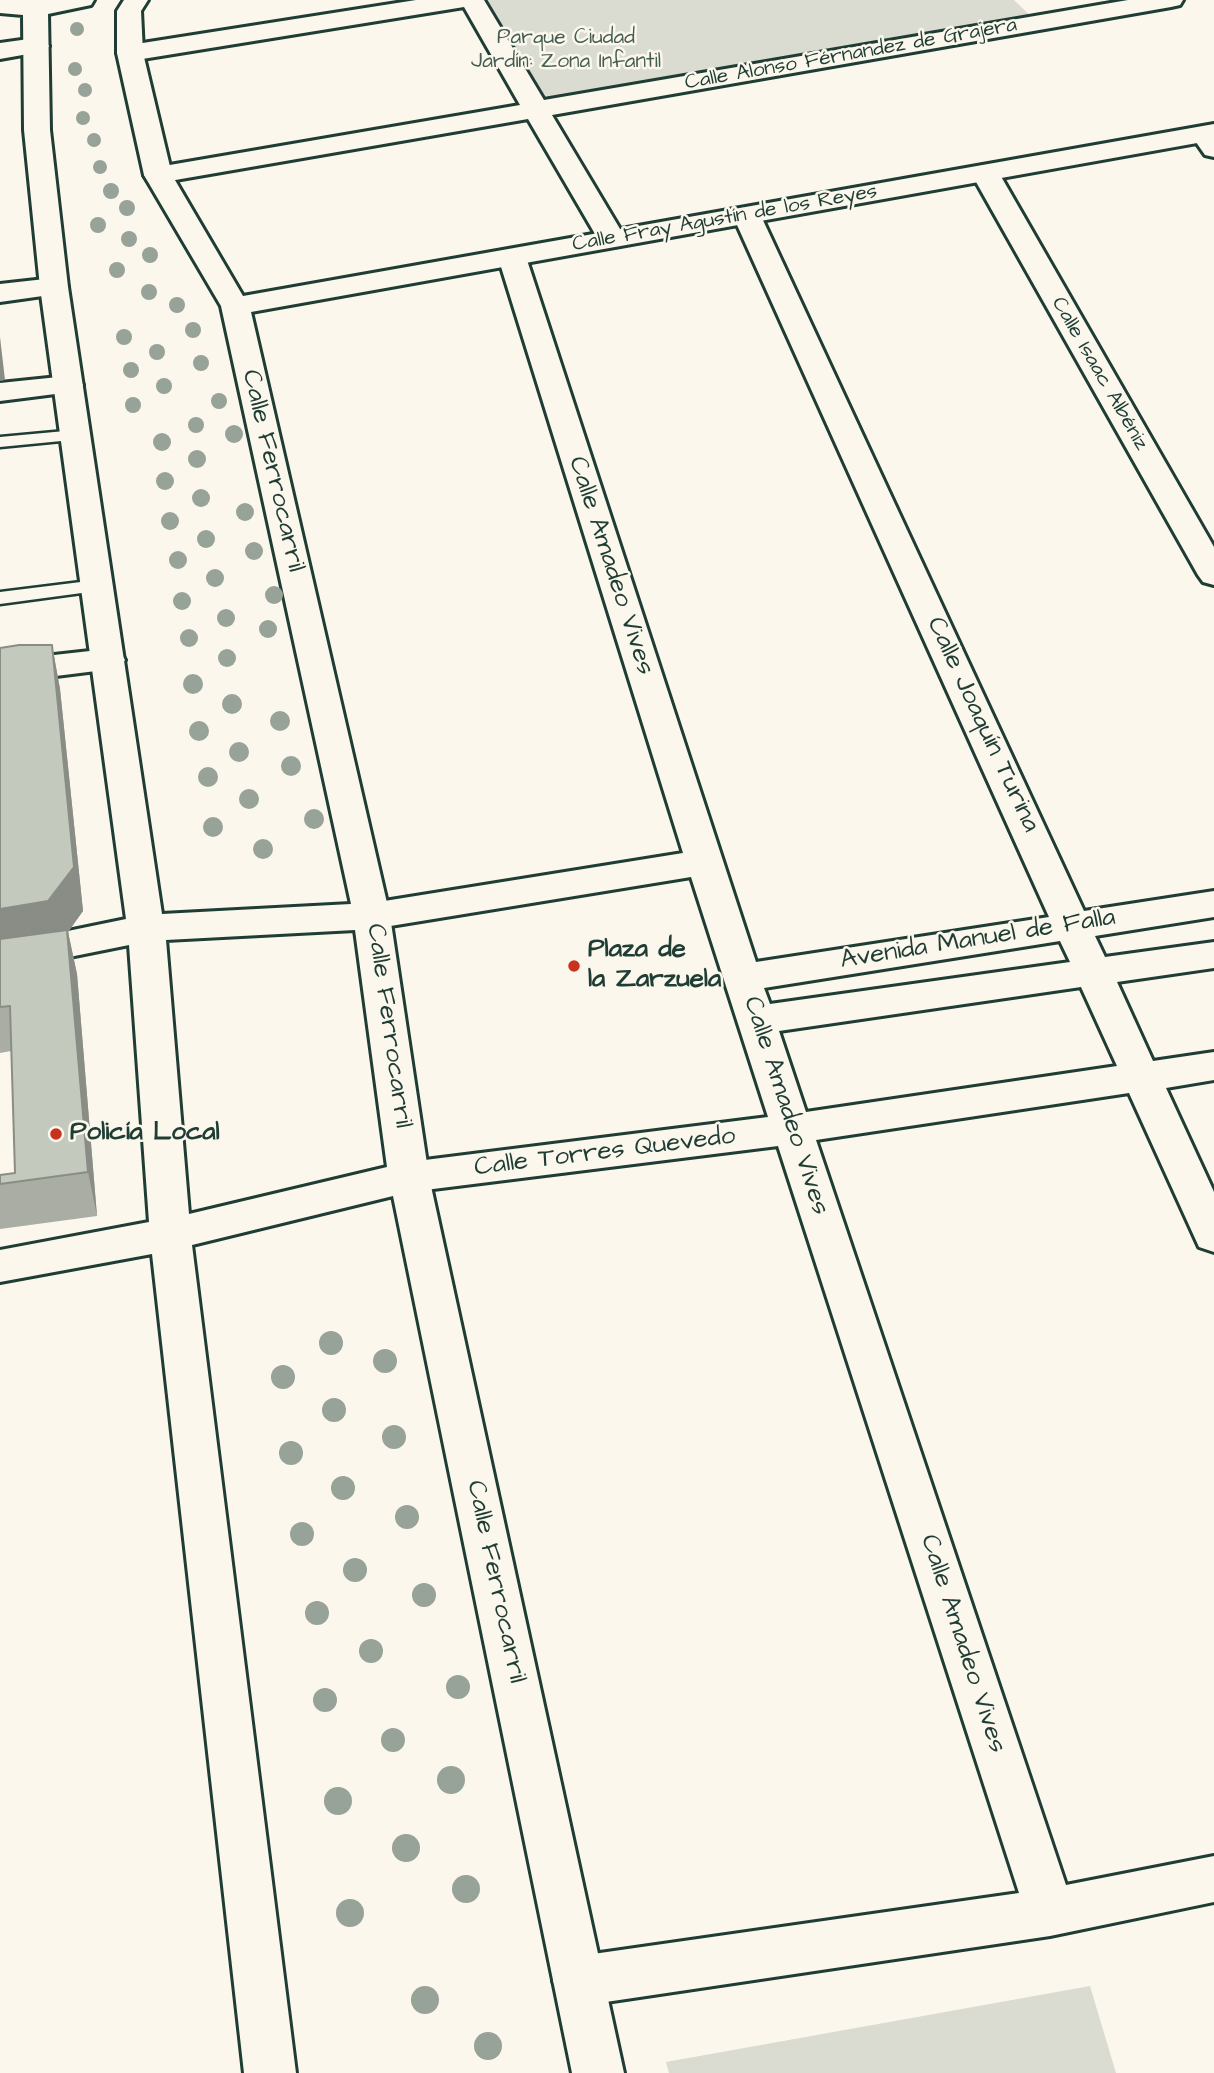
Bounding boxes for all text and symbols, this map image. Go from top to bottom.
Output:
street label: Calle Alonso Férnandez de Grajera [683,13,1019,97]
park label: Parque Ciudad Jardín: Zona Infantil [471,26,661,76]
street label: Calle Fray Agustín de los Reyes [571,180,879,258]
street label: Calle Isaac Albéniz [1045,293,1153,455]
street label: Calle Ferrocarril [234,367,310,575]
street label: Calle Amadeo Vives [560,453,660,679]
street label: Calle Joaquín Turina [918,612,1046,838]
street label: Avenida Manuel de Falla [838,903,1118,977]
street label: Calle Ferrocarril [358,922,418,1130]
place label: Plaza de la Zarzuela [588,935,721,996]
marker: Plaza de la Zarzuela [566,958,582,974]
street label: Calle Amadeo Vives [735,993,835,1219]
place label: Policía Local [70,1118,220,1150]
street label: Calle Torres Quevedo [473,1122,737,1184]
marker: Policía Local [48,1126,64,1142]
street label: Calle Ferrocarril [458,1478,532,1686]
street label: Calle Amadeo Vives [912,1531,1012,1757]

